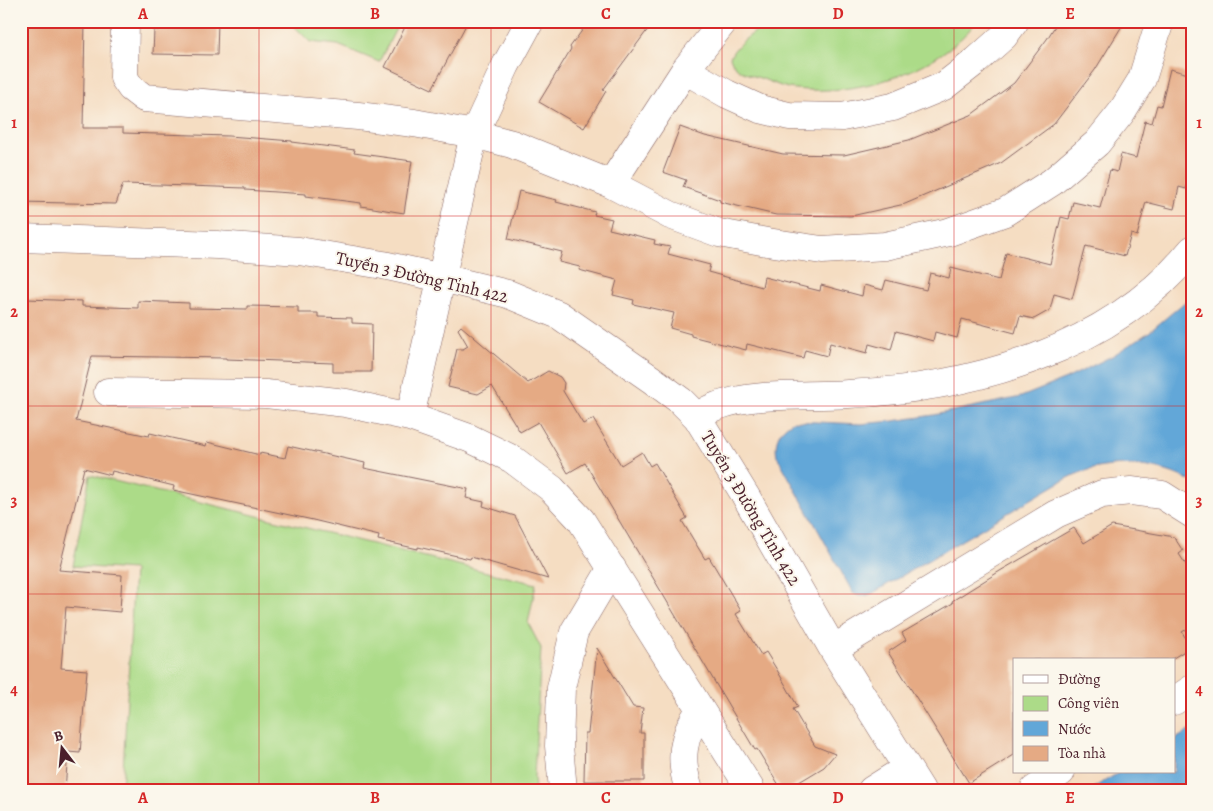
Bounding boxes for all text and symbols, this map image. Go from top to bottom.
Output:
text: A [137,3,149,25]
text: B [370,3,380,25]
text: C [601,3,611,25]
text: D [832,3,844,25]
text: E [1065,3,1075,25]
text: 1 [11,112,17,134]
text: 1 [1196,112,1202,134]
street label: Tuyến 3 Đường Tỉnh 422 [333,245,511,309]
text: 2 [10,301,18,323]
text: 2 [1195,301,1203,323]
street label: Tuyến 3 Đường Tỉnh 422 [695,426,807,590]
text: 3 [11,490,18,512]
text: 3 [1196,490,1203,512]
legend [1013,658,1176,774]
text: Đường [1058,669,1101,689]
text: 4 [10,679,18,701]
text: 4 [1195,679,1203,701]
text: Công viên [1058,693,1119,713]
text: Nước [1058,719,1091,739]
north arrow [38,724,88,774]
text: B [52,726,66,746]
text: Tòa nhà [1058,743,1106,763]
text: A [137,787,149,809]
text: B [370,787,380,809]
text: C [601,787,611,809]
text: D [832,787,844,809]
text: E [1065,787,1075,809]

